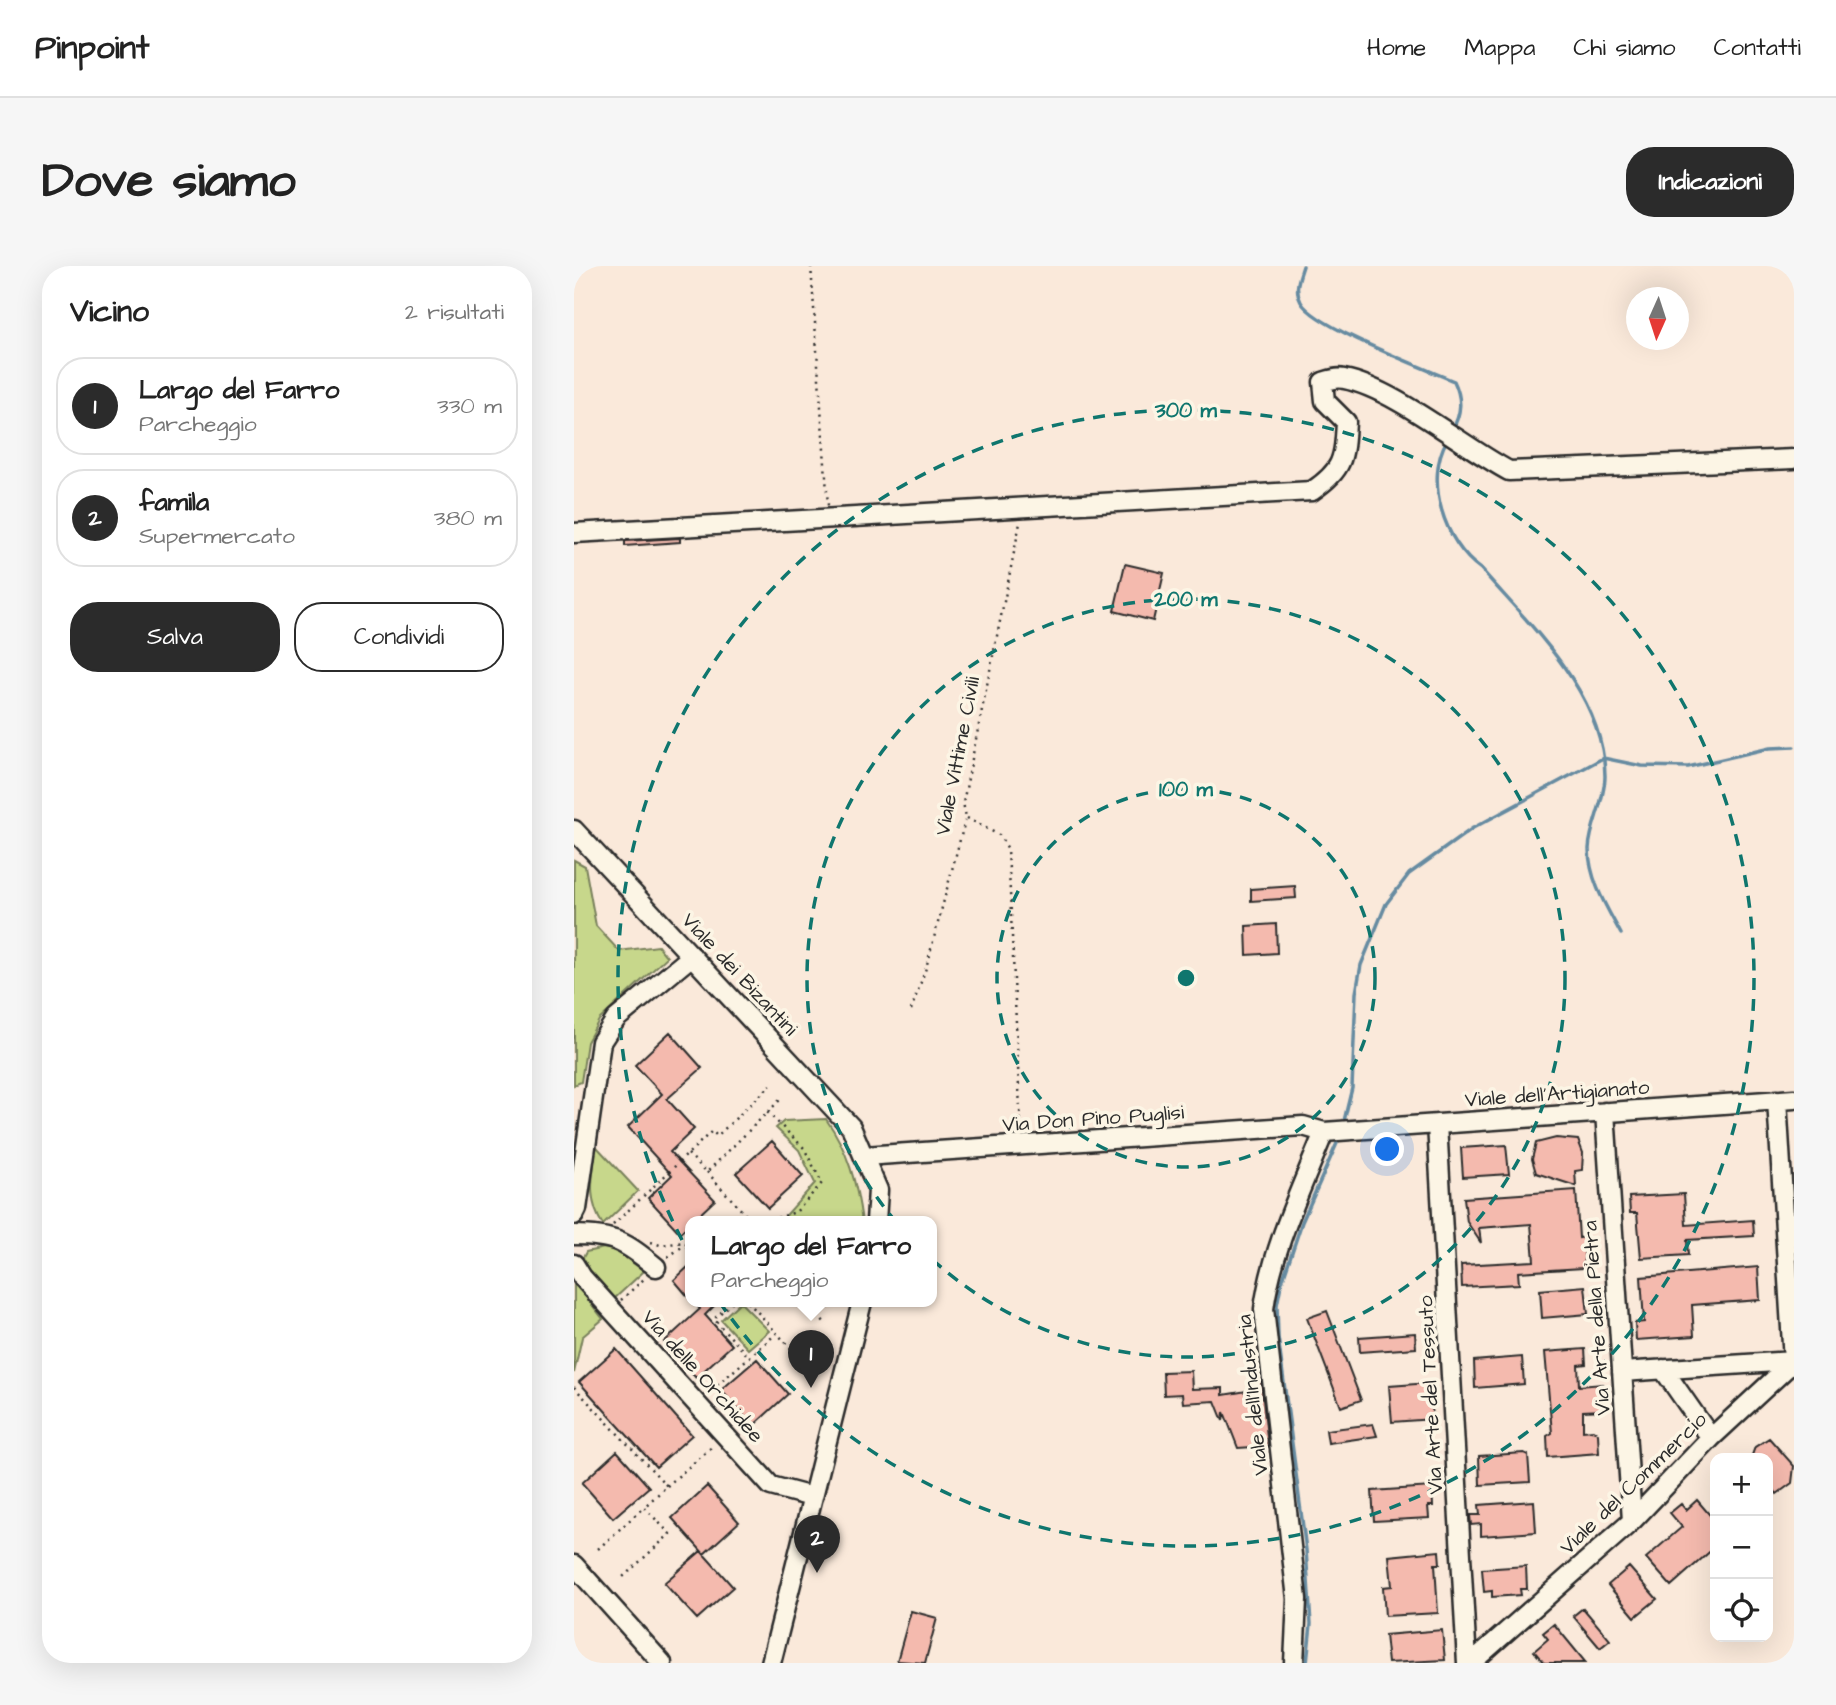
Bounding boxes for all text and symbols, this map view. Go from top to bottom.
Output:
text: Pinpoint [35,25,149,71]
text: Home [1367,31,1426,65]
text: Mappa [1464,31,1535,65]
text: Chi siamo [1573,31,1676,65]
text: Contatti [1714,31,1801,65]
button: Indicazioni [1626,147,1794,217]
text: Dove siamo [42,148,296,216]
north arrow [1626,287,1689,350]
text: Vicino [70,291,149,333]
text: 2 risultati [405,296,504,328]
text: Largo del Farro [139,372,339,408]
text: 1 [94,390,96,422]
text: 330 m [437,390,502,422]
text: 300 m [1154,396,1218,425]
text: Parcheggio [139,408,257,440]
text: famila [139,484,209,520]
text: 2 [88,502,102,534]
text: 380 m [434,502,502,534]
text: Supermercato [139,520,295,552]
text: 200 m [1153,585,1218,614]
button: Salva [70,602,280,672]
button: Condividi [294,602,504,672]
street label: Viale Vittime Civili [928,674,987,838]
text: 100 m [1159,775,1214,804]
street label: Viale dei Bizantini [675,906,804,1042]
centre of rings [1174,966,1198,990]
street label: Viale dell'Artigianato [1464,1073,1651,1116]
street label: Via Don Pino Puglisi [1001,1098,1185,1141]
your location [1370,1132,1404,1166]
popup [685,1216,937,1307]
street label: Via Arte della Pietra [1575,1219,1618,1416]
text: Largo del Farro [711,1228,911,1264]
text: Parcheggio [711,1264,828,1296]
street label: Via Arte del Tessuto [1411,1295,1450,1495]
street label: Via delle Orchidee [635,1303,770,1449]
street label: Viale dell'Industria [1230,1313,1275,1477]
pin: 1 [788,1330,834,1388]
street label: Viale del Commercio [1553,1405,1714,1561]
map controls [1710,1453,1773,1642]
button: + [1710,1453,1773,1516]
pin: 2 [794,1515,840,1573]
button: − [1710,1516,1773,1579]
button: locate [1710,1579,1773,1642]

